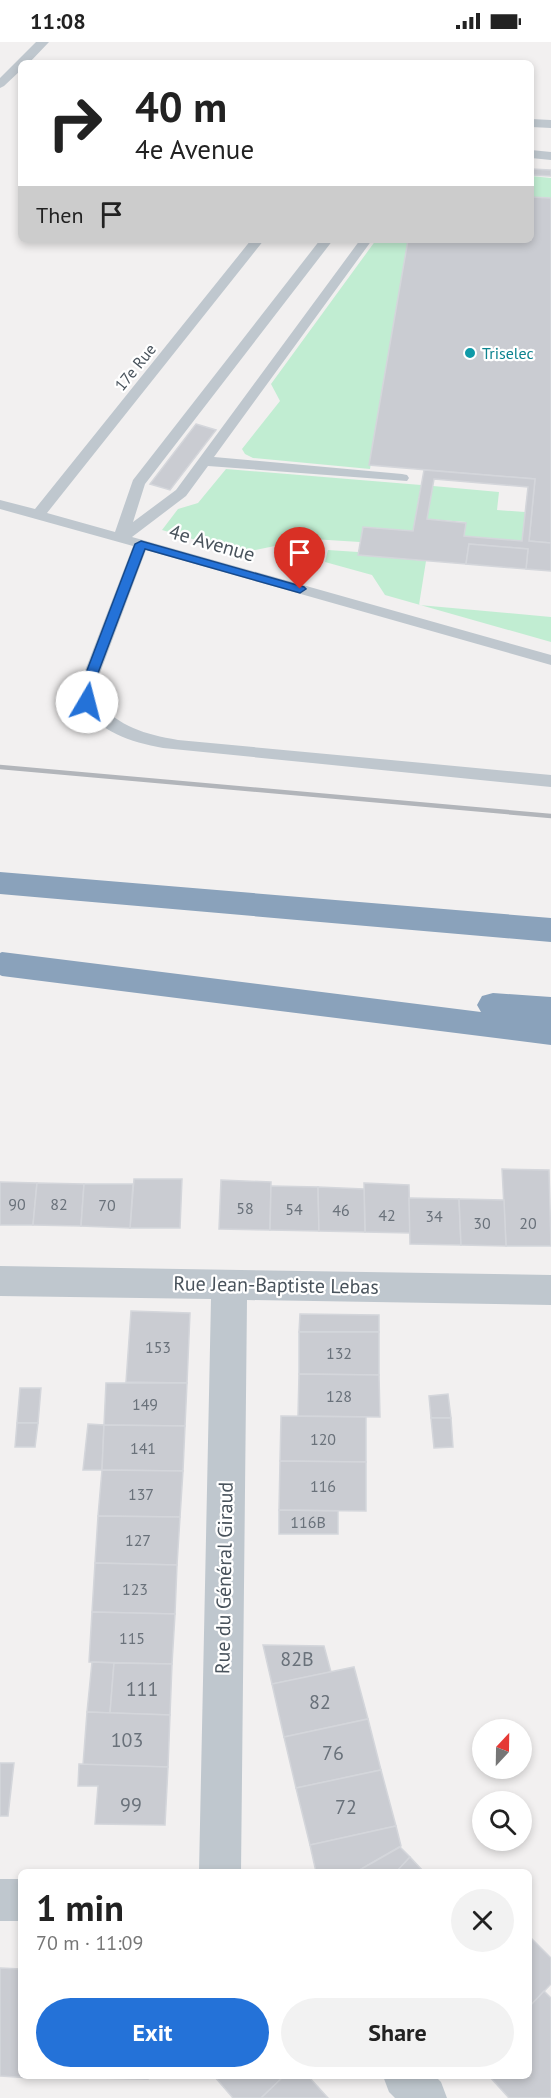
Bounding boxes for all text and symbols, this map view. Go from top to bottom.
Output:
text: 11:08 [30,7,86,35]
text: 40 m [135,79,227,134]
icon: right [36,84,114,162]
text: 4e Avenue [135,132,254,166]
icon: arrive [95,198,128,231]
text: Then [36,201,83,229]
street label: 17e Rue [110,339,160,395]
place label: Triselec [482,343,534,363]
marker: Triselec [463,346,477,360]
street label: 4e Avenue [166,518,258,568]
pin [274,527,325,589]
icon: arrive [283,536,316,569]
position arrow [55,670,119,734]
house number: 90 [8,1194,26,1214]
house number: 82 [50,1194,68,1214]
house number: 70 [98,1195,116,1215]
house number: 58 [236,1198,254,1218]
house number: 54 [285,1199,303,1219]
house number: 46 [332,1200,350,1220]
house number: 42 [378,1205,396,1225]
house number: 34 [425,1206,443,1226]
house number: 30 [473,1213,491,1233]
house number: 20 [519,1213,537,1233]
street label: Rue Jean-Baptiste Lebas [173,1270,379,1300]
house number: 153 [145,1337,171,1357]
house number: 132 [326,1343,352,1363]
house number: 128 [326,1386,352,1406]
house number: 149 [132,1394,158,1414]
house number: 120 [310,1429,336,1449]
house number: 141 [130,1438,156,1458]
house number: 116 [310,1476,336,1496]
street label: Rue du Général Giraud [209,1482,239,1674]
house number: 137 [128,1484,154,1504]
house number: 116B [290,1512,326,1532]
house number: 127 [125,1530,151,1550]
house number: 123 [122,1579,148,1599]
house number: 115 [119,1628,145,1648]
house number: 82B [280,1646,314,1672]
house number: 111 [126,1676,158,1702]
house number: 82 [309,1689,331,1715]
north arrow [472,1719,532,1779]
map controls [472,1719,532,1851]
house number: 103 [111,1727,143,1753]
house number: 76 [322,1740,344,1766]
button: search [472,1791,532,1851]
house number: 99 [120,1792,142,1818]
house number: 72 [335,1794,357,1820]
text: 1 min [36,1884,124,1931]
button: close [451,1889,514,1952]
text: 70 m · 11:09 [36,1930,143,1956]
button: Exit [36,1998,269,2067]
button: Share [281,1998,514,2067]

